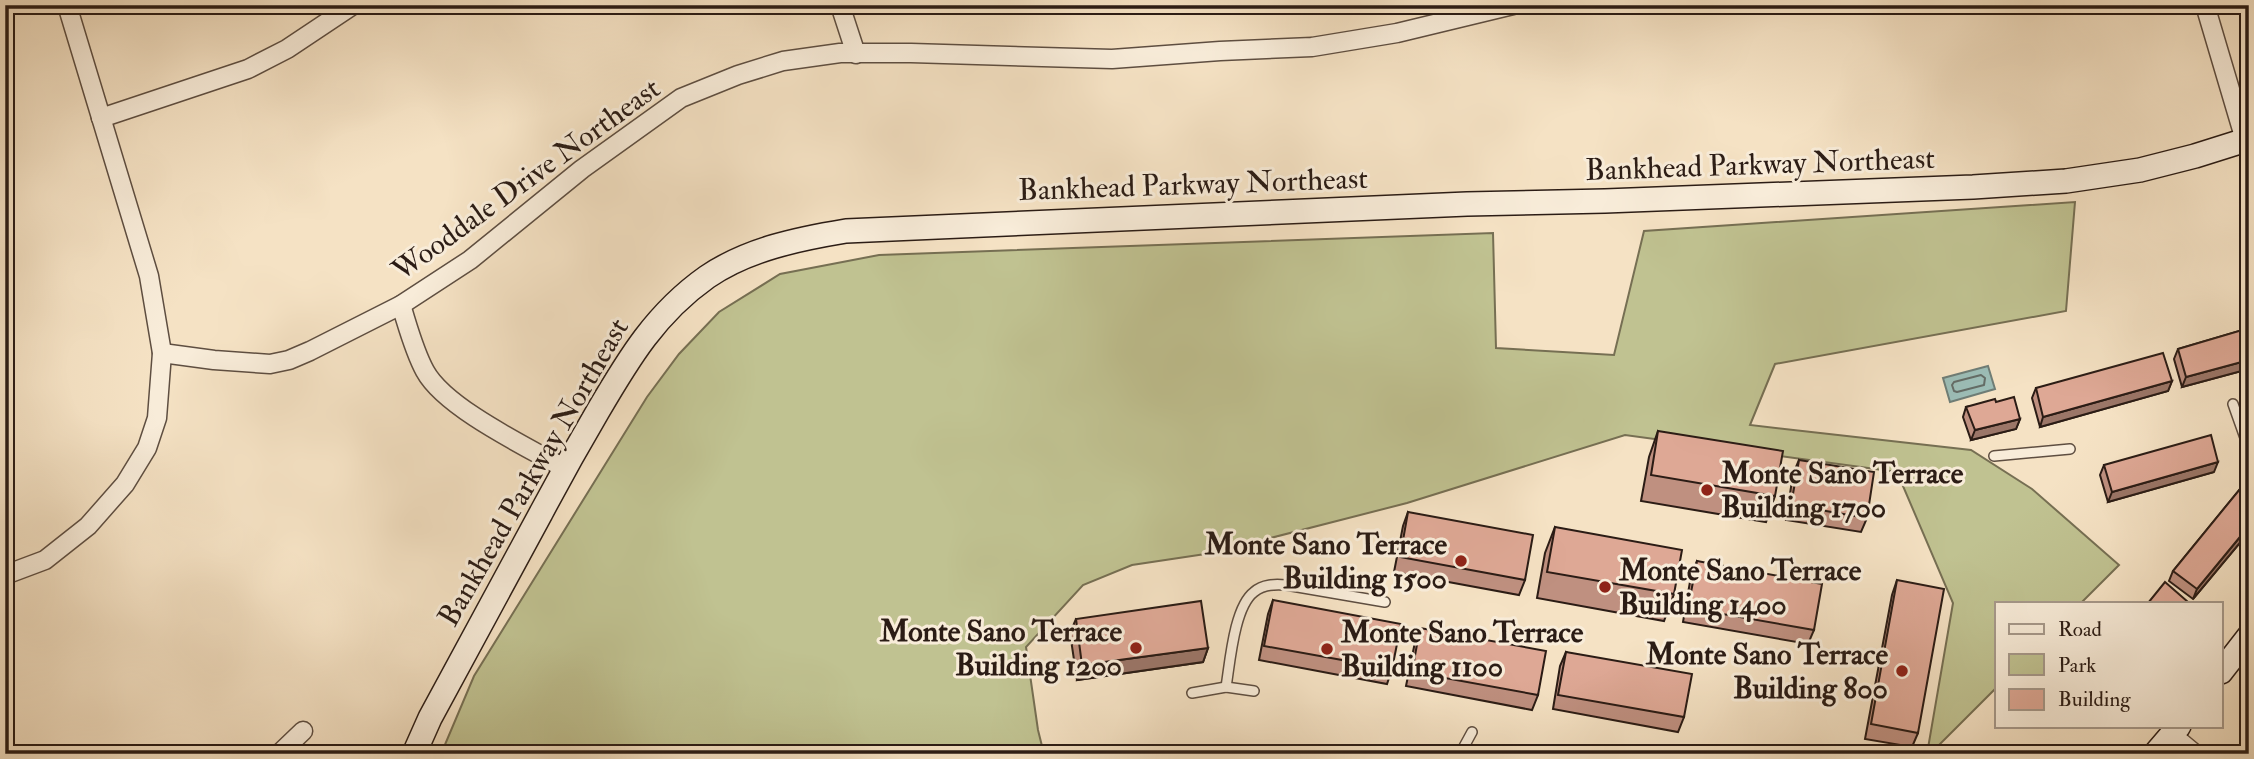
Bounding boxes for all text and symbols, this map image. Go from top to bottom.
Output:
street label: Wooddale Drive Northeast [384,70,668,290]
street label: Bankhead Parkway Northeast [1585,140,1936,189]
street label: Bankhead Parkway Northeast [1018,160,1369,209]
street label: Bankhead Parkway Northeast [430,311,637,633]
place label: Monte Sano Terrace Building 1700 [1720,455,1964,526]
marker: Monte Sano Terrace Building 1700 [1699,482,1715,498]
place label: Monte Sano Terrace Building 1500 [1204,526,1447,597]
place label: Monte Sano Terrace Building 1400 [1618,552,1862,623]
marker: Monte Sano Terrace Building 1500 [1453,553,1469,569]
marker: Monte Sano Terrace Building 1400 [1597,579,1613,595]
legend [1995,602,2222,728]
place label: Monte Sano Terrace Building 1200 [879,613,1122,684]
place label: Monte Sano Terrace Building 1100 [1340,614,1584,685]
text: Road [2058,616,2103,643]
place label: Monte Sano Terrace Building 800 [1645,636,1888,707]
marker: Monte Sano Terrace Building 1200 [1128,640,1144,656]
marker: Monte Sano Terrace Building 1100 [1319,641,1335,657]
text: Park [2058,652,2096,679]
marker: Monte Sano Terrace Building 800 [1894,663,1910,679]
text: Building [2058,686,2131,713]

